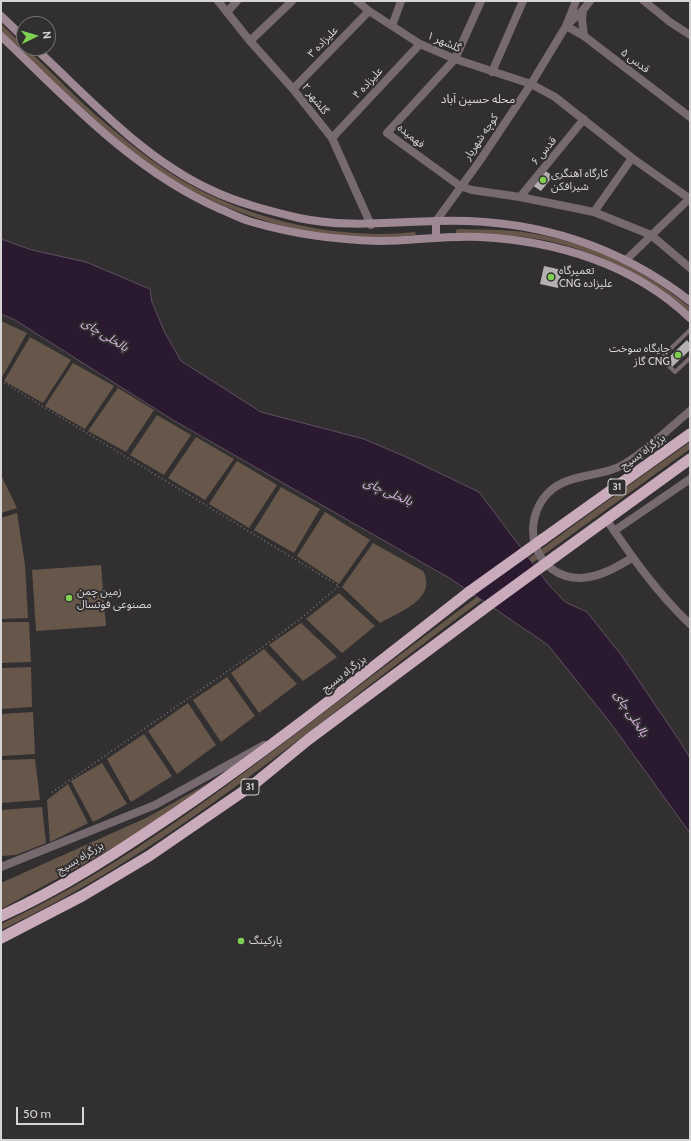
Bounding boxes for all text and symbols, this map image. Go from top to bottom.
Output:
north arrow [16,16,56,56]
street label: علیزاده ۳ [305,24,341,60]
street label: گلشهر ۱ [425,29,463,55]
text: N [40,31,54,40]
street label: قدس ۵ [618,46,652,76]
street label: علیزاده ۴ [350,65,386,101]
street label: گلشهر ۲ [299,81,331,117]
district label: محله حسین آباد [441,92,515,106]
street label: کوچه شهریار [461,111,501,163]
street label: فهمیده [395,121,427,151]
street label: قدس ۶ [528,134,560,168]
place label: کارگاه آهنگری شیرافکن [551,167,608,193]
marker: کارگاه آهنگری شیرافکن [538,175,548,185]
place label: تعمیرگاه CNG علیزاده [559,264,613,290]
marker: تعمیرگاه CNG علیزاده [546,272,556,282]
water label: بالخلی چای [79,315,131,355]
place label: جایگاه سوخت گاز CNG [609,342,670,368]
marker: جایگاه سوخت گاز CNG [673,350,683,360]
street label: بزرگراه بسیج [618,431,668,473]
water label: بالخلی چای [361,475,415,509]
road number: 31 [608,479,626,495]
place label: زمین چمن مصنوعی فوتسال [77,585,152,611]
marker: زمین چمن مصنوعی فوتسال [64,593,74,603]
street label: بزرگراه بسیج [319,653,369,695]
water label: بالخلی چای [611,688,651,740]
road number: 31 [241,779,259,795]
street label: بزرگراه بسیج [54,839,106,877]
place label: پارکینگ [249,934,282,948]
marker: پارکینگ [236,936,246,946]
scale bar [18,1099,86,1125]
text: 50 m [23,1106,51,1121]

